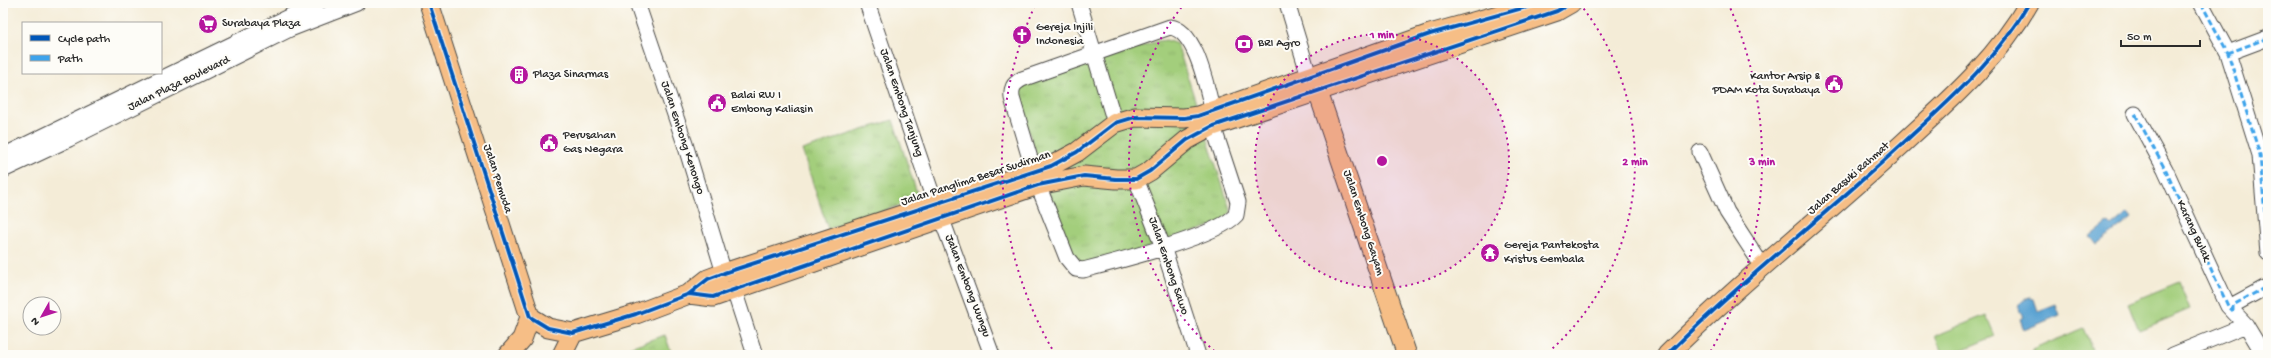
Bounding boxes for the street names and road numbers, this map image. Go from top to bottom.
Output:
street label: Jalan Embong Tanjung [876,47,926,159]
street label: Jalan Plaza Boulevard [126,53,233,115]
street label: Jalan Embong Kenongo [657,80,707,196]
street label: Jalan Basuki Rahmat [1805,139,1894,218]
street label: Jalan Pemuda [479,143,515,215]
street label: Jalan Panglima Besar Sudirman [899,148,1053,210]
street label: Jalan Embong Gayam [1339,168,1387,278]
street label: Karang Bulak [2173,198,2214,265]
street label: Jalan Embong Sawo [1145,215,1191,317]
street label: Jalan Embong Wungu [941,233,993,340]

